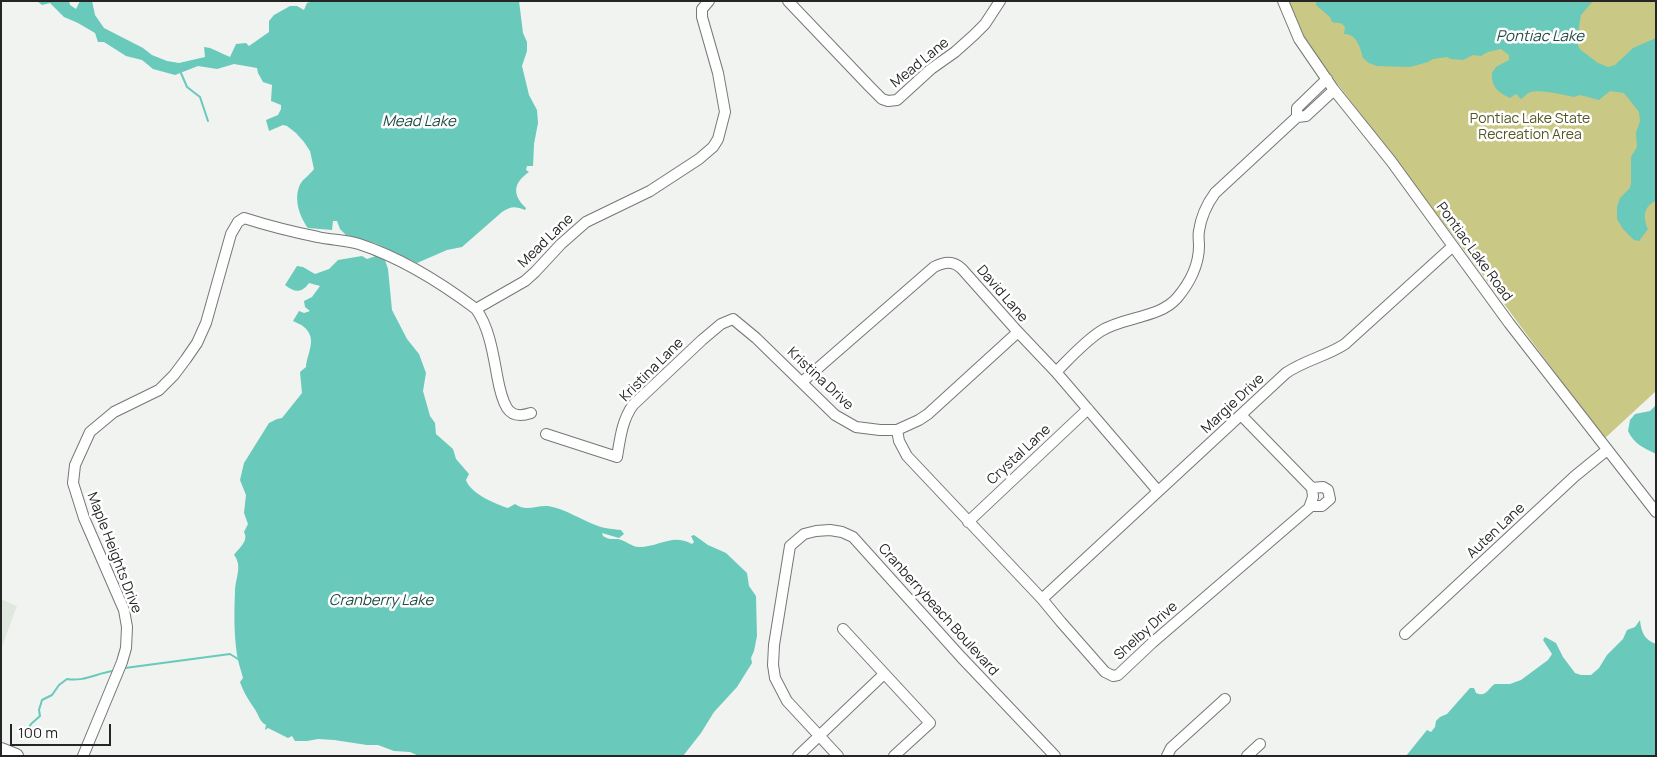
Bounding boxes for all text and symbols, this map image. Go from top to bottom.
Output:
water label: Pontiac Lake [1496,28,1584,46]
street label: Mead Lane [887,34,953,92]
park label: Pontiac Lake State Recreation Area [1470,111,1590,144]
water label: Mead Lake [382,113,456,131]
street label: Pontiac Lake Road [1432,199,1516,305]
street label: Mead Lane [515,211,577,271]
street label: David Lane [973,262,1031,326]
street label: Kristina Lane [617,335,687,405]
street label: Kristina Drive [783,344,857,414]
street label: Margie Drive [1198,371,1268,437]
street label: Crystal Lane [984,421,1054,489]
street label: Maple Heights Drive [83,490,145,616]
street label: Auten Lane [1464,500,1528,562]
street label: Cranberrybeach Boulevard [874,541,1002,679]
water label: Cranberry Lake [329,592,433,610]
street label: Shelby Drive [1111,598,1181,664]
scale bar [12,714,114,746]
text: 100 m [18,722,58,743]

